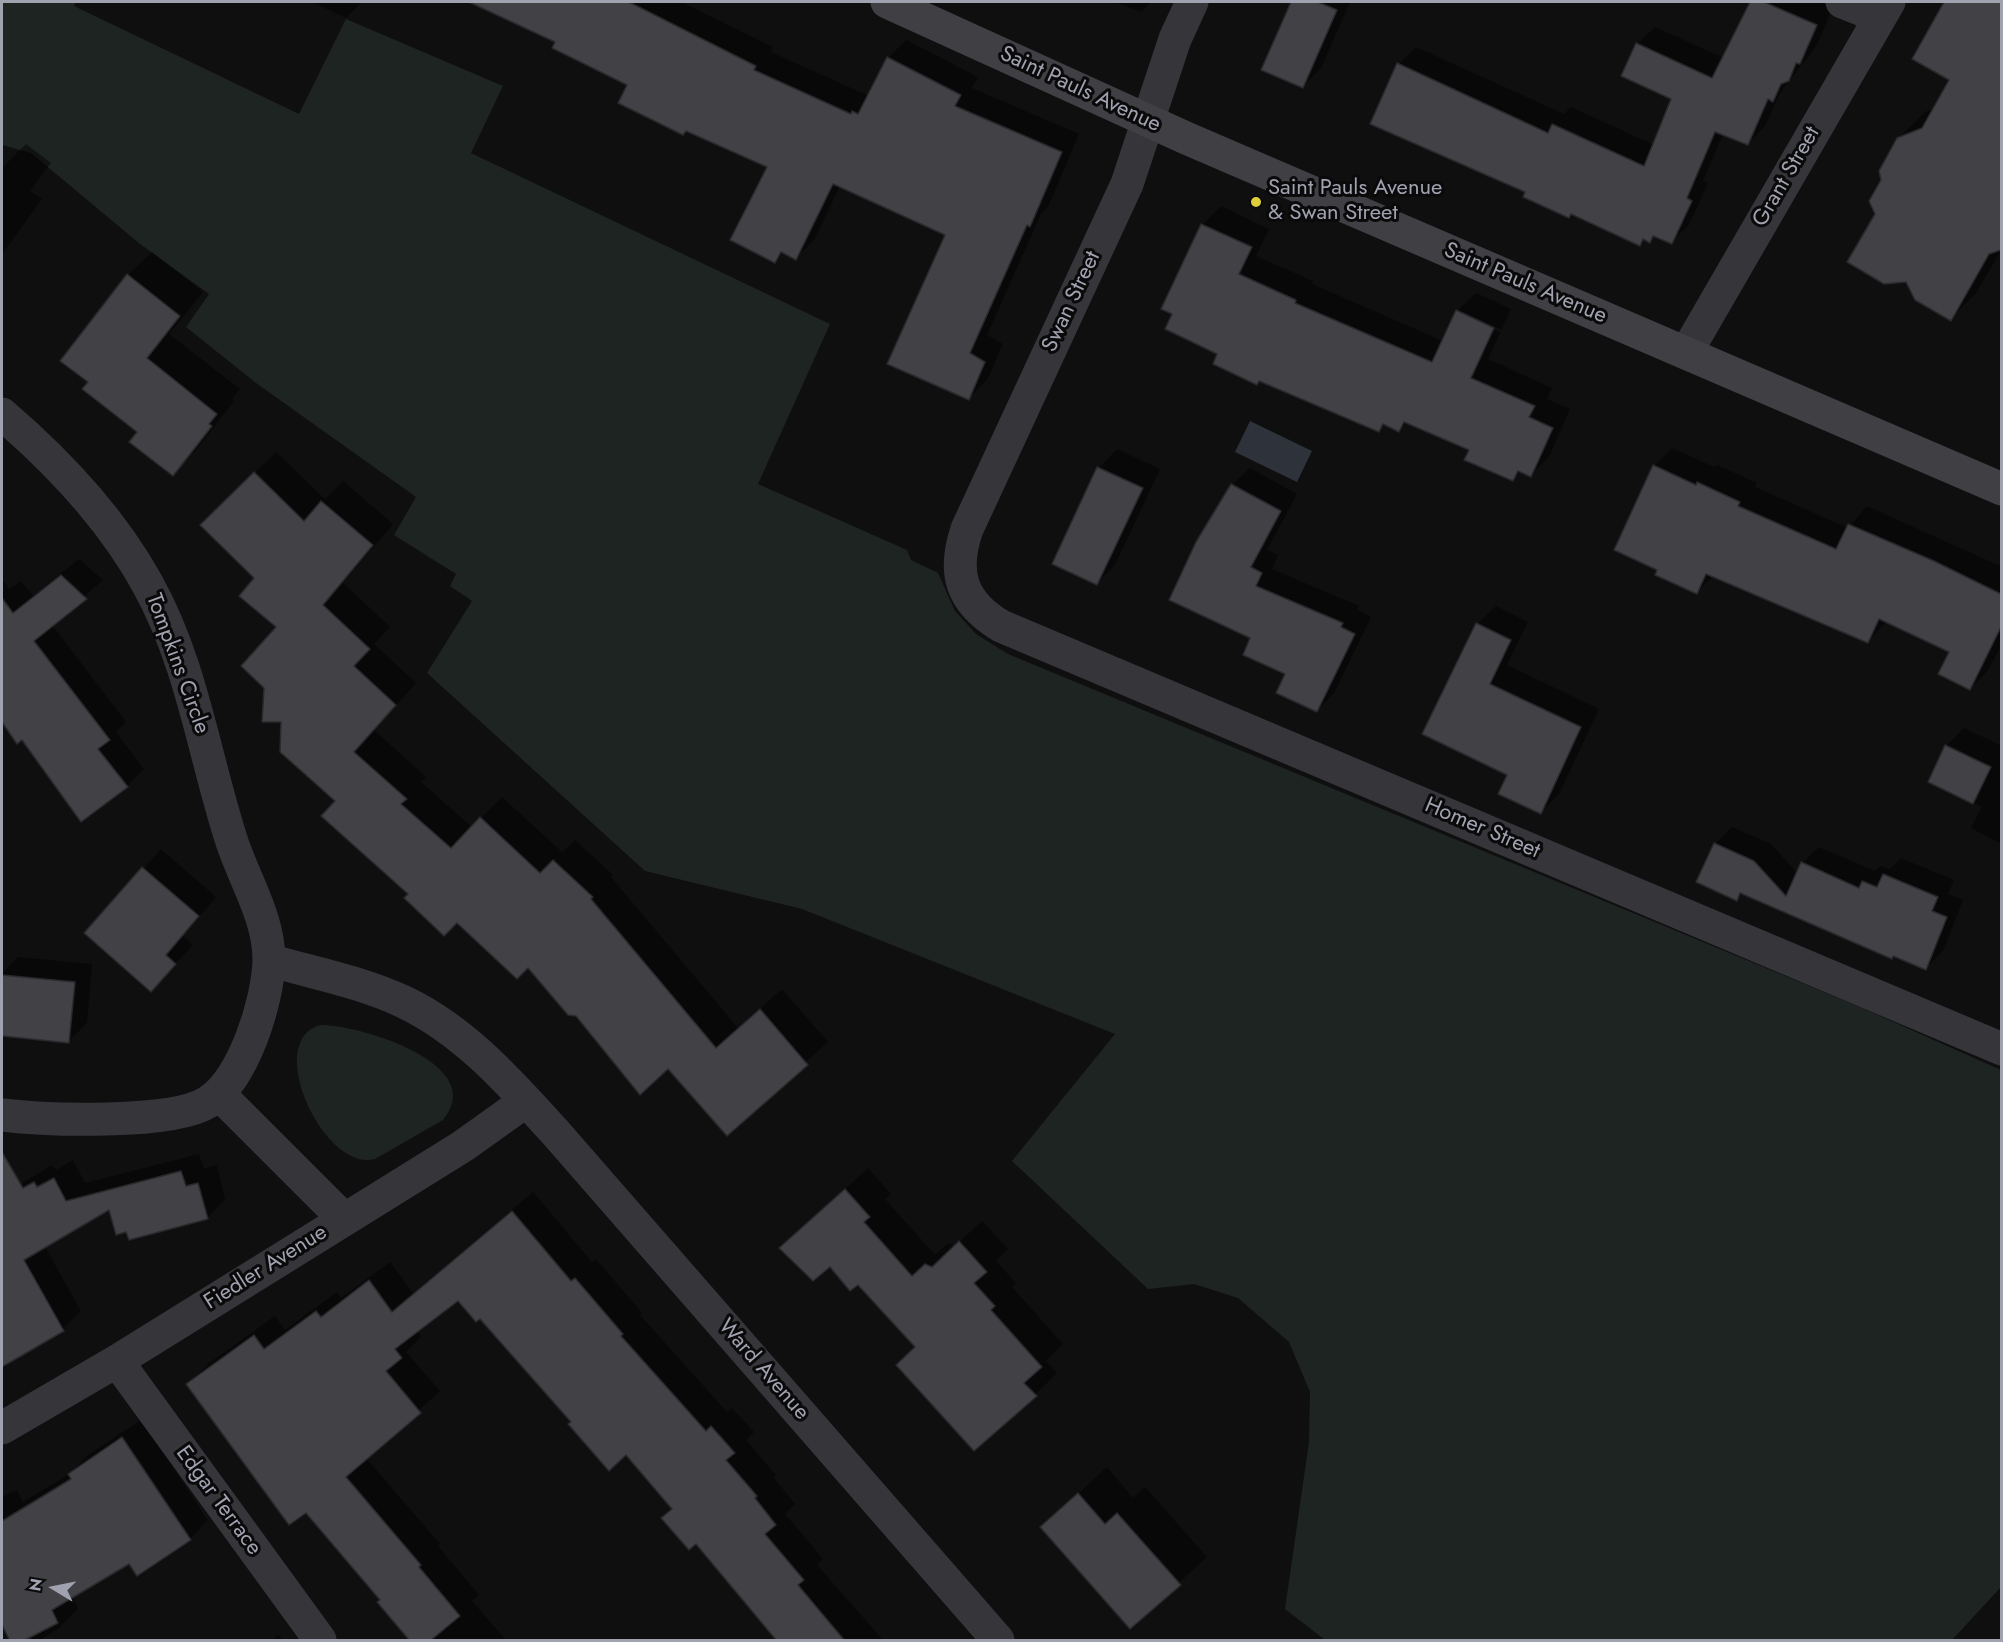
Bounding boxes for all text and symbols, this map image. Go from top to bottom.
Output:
street label: Saint Pauls Avenue [995,41,1165,139]
street label: Grant Street [1748,122,1826,232]
place label: Saint Pauls Avenue & Swan Street [1268,176,1442,228]
marker: Saint Pauls Avenue & Swan Street [1249,195,1263,209]
street label: Saint Pauls Avenue [1440,238,1610,330]
street label: Swan Street [1037,247,1107,357]
street label: Tompkins Circle [139,590,215,738]
street label: Homer Street [1420,793,1544,865]
street label: Fiedler Avenue [200,1220,332,1316]
street label: Ward Avenue [712,1314,814,1426]
street label: Edgar Terrace [169,1441,267,1561]
north arrow [24,1558,84,1618]
text: N [23,1577,48,1593]

